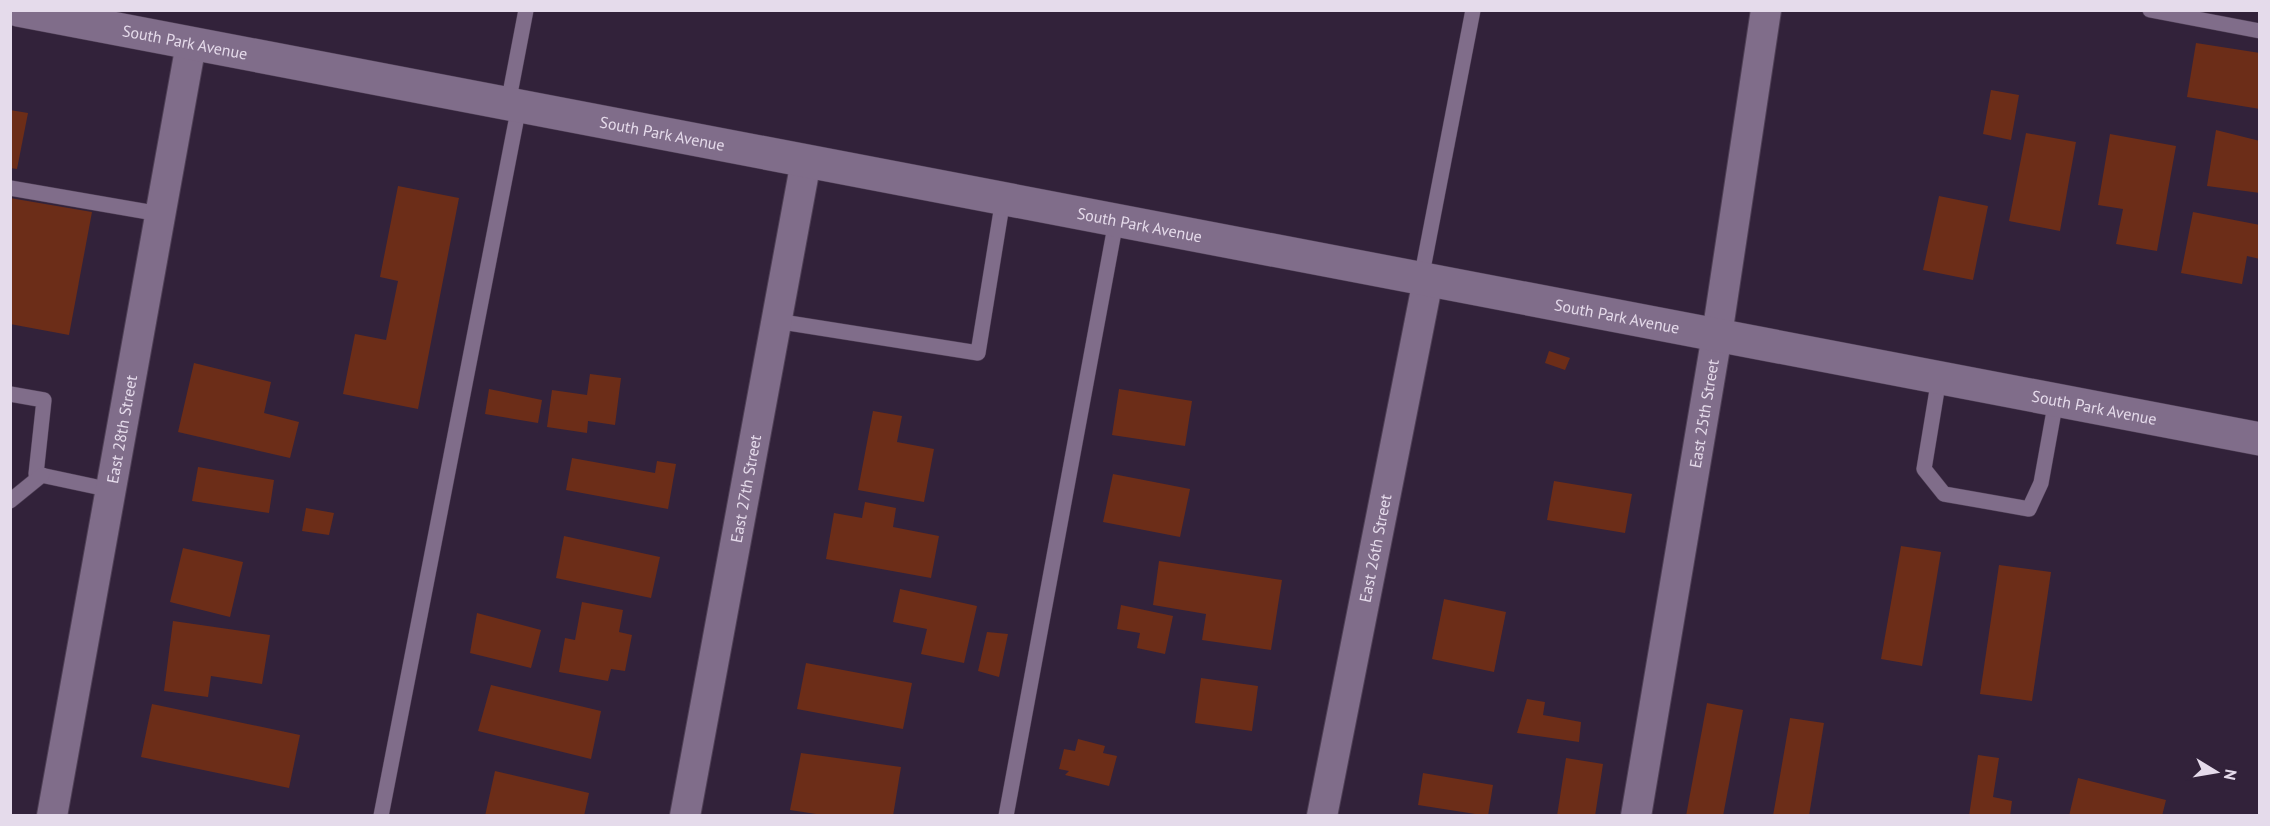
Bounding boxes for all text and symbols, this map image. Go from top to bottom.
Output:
street label: South Park Avenue [121,20,249,64]
street label: South Park Avenue [598,112,727,155]
street label: South Park Avenue [1075,203,1204,246]
street label: South Park Avenue [1553,294,1681,338]
street label: East 25th Street [1685,357,1723,469]
street label: East 28th Street [102,373,141,485]
street label: South Park Avenue [2030,386,2159,429]
street label: East 27th Street [726,432,765,544]
street label: East 26th Street [1354,492,1396,604]
north arrow [2186,742,2246,802]
text: N [2220,768,2242,782]

